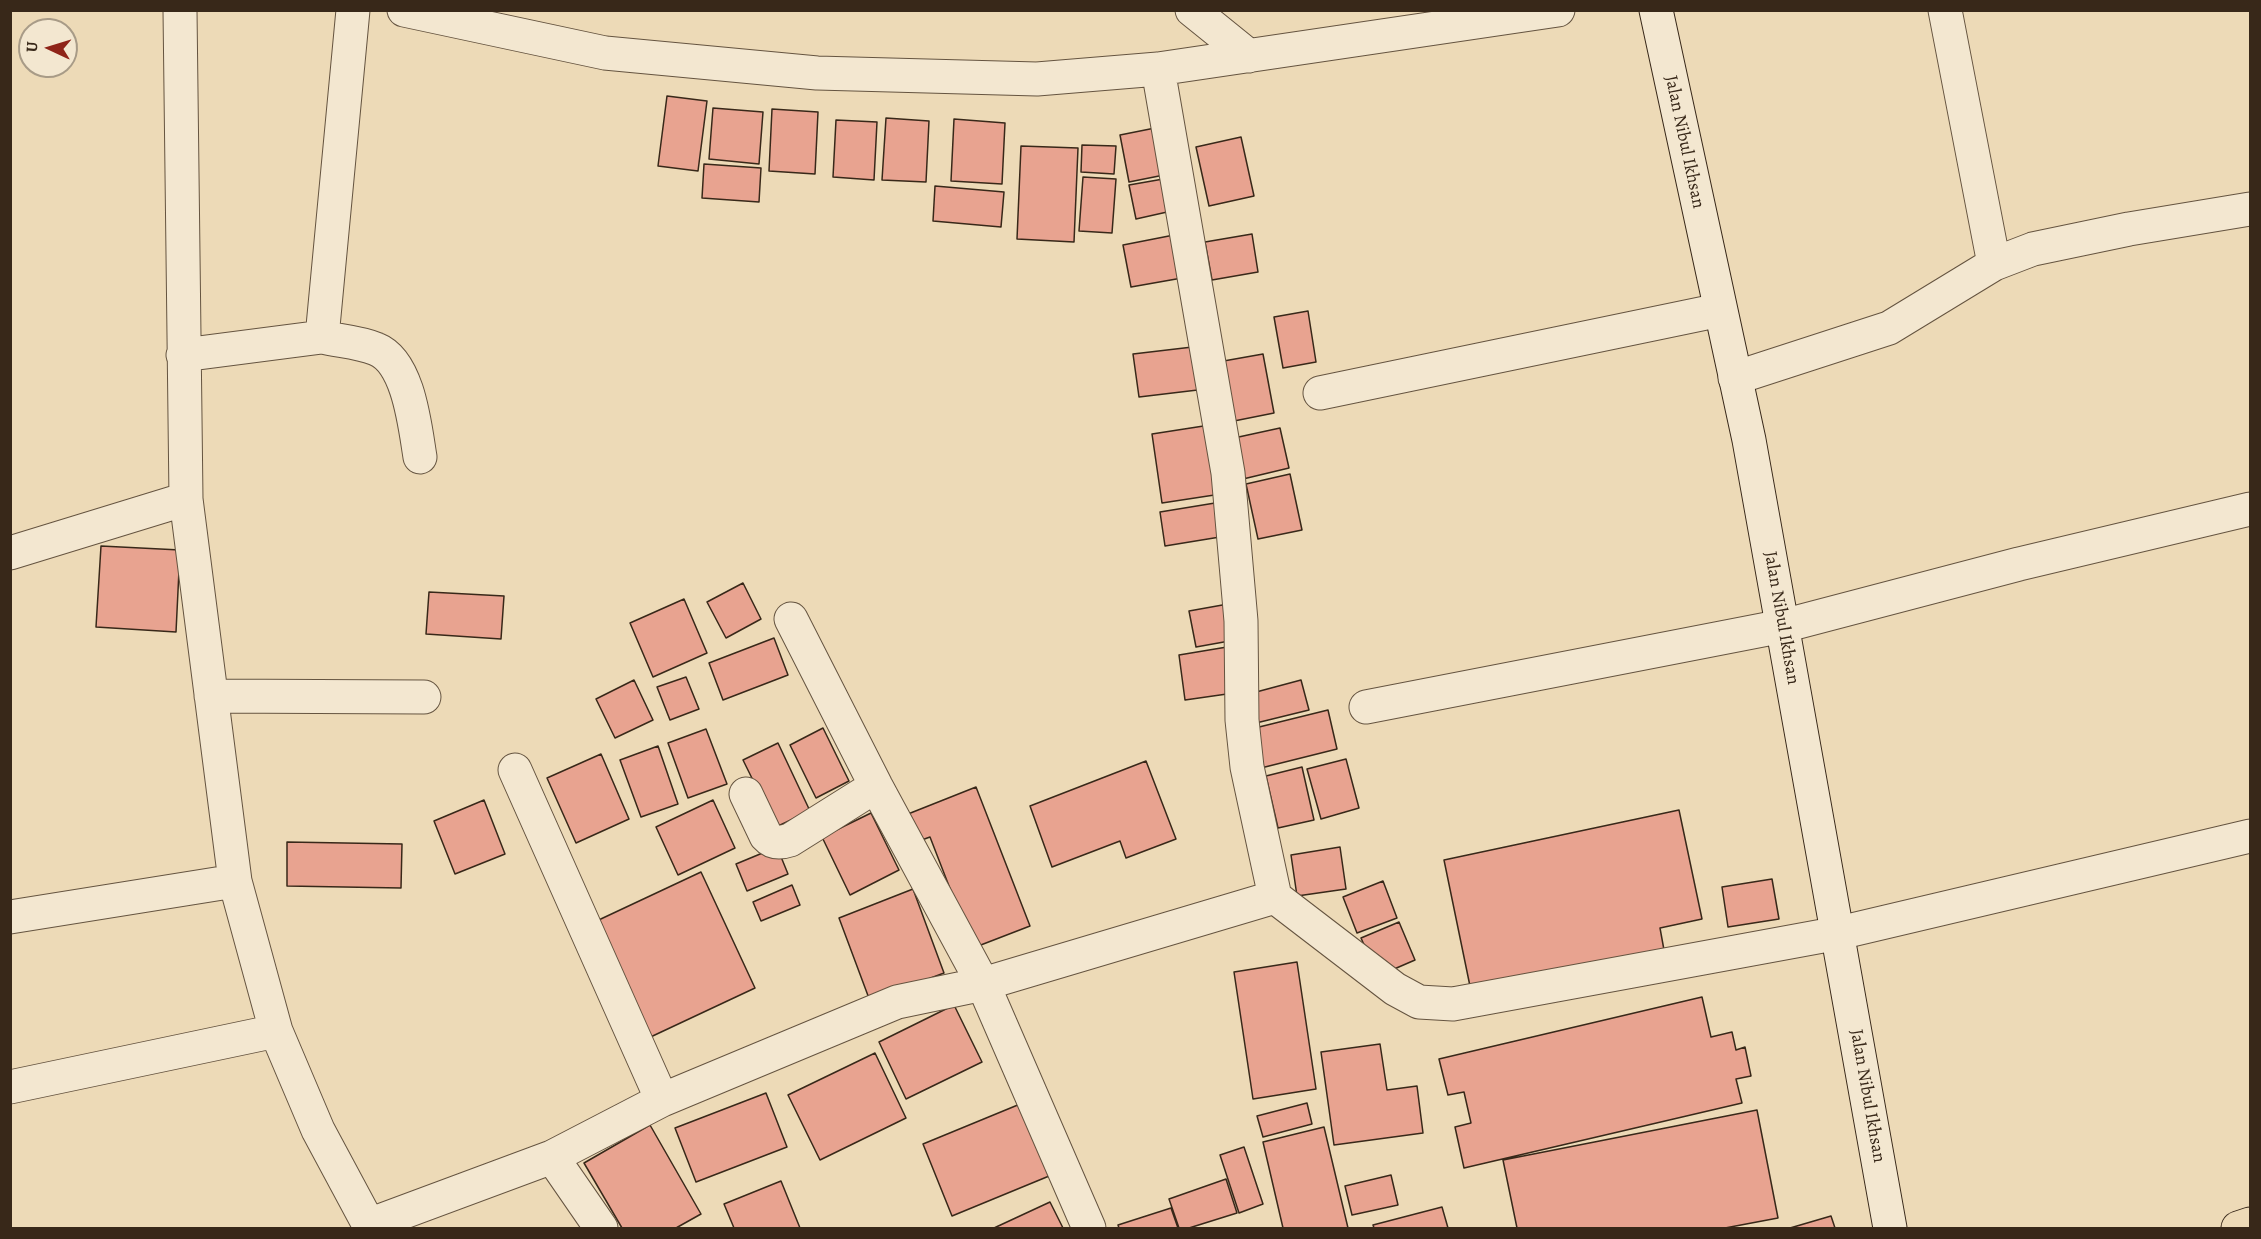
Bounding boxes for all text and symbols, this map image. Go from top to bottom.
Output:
north arrow [18,18,78,78]
text: U [21,41,43,53]
street label: Jalan Nibul Ikhsan [1659,74,1709,210]
street label: Jalan Nibul Ikhsan [1759,550,1803,686]
street label: Jalan Nibul Ikhsan [1845,1028,1889,1164]

